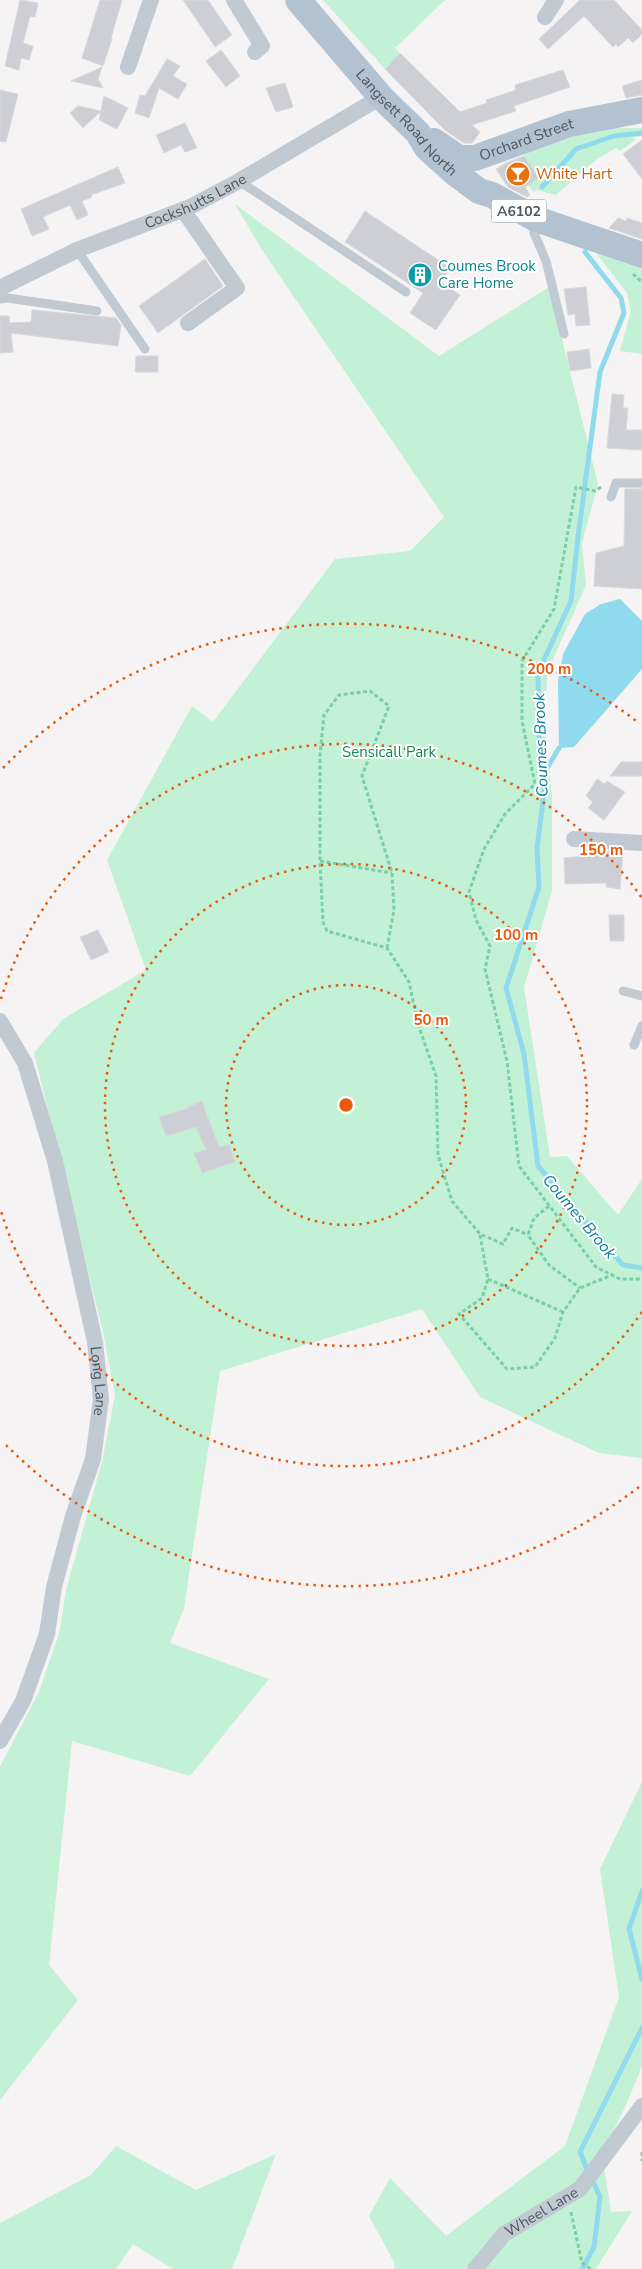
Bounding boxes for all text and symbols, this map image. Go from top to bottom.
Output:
street label: Langsett Road North [351,65,462,181]
street label: Orchard Street [477,113,576,166]
bar icon: White Hart [505,161,531,187]
place label: White Hart [536,164,613,184]
street label: Cockshutts Lane [142,169,250,233]
road number: A6102 [492,200,546,222]
place label: Coumes Brook Care Home [438,256,536,293]
building icon: Coumes Brook Care Home [407,262,433,288]
text: 200 m [527,659,571,679]
water label: Coumes Brook [528,691,554,797]
park label: Sensicall Park [342,742,436,762]
text: 150 m [579,840,623,860]
text: 100 m [494,925,538,945]
text: 50 m [413,1010,449,1030]
centre of rings [337,1096,355,1114]
water label: Coumes Brook [537,1170,622,1264]
street label: Long Lane [85,1345,111,1417]
street label: Wheel Lane [501,2182,582,2241]

